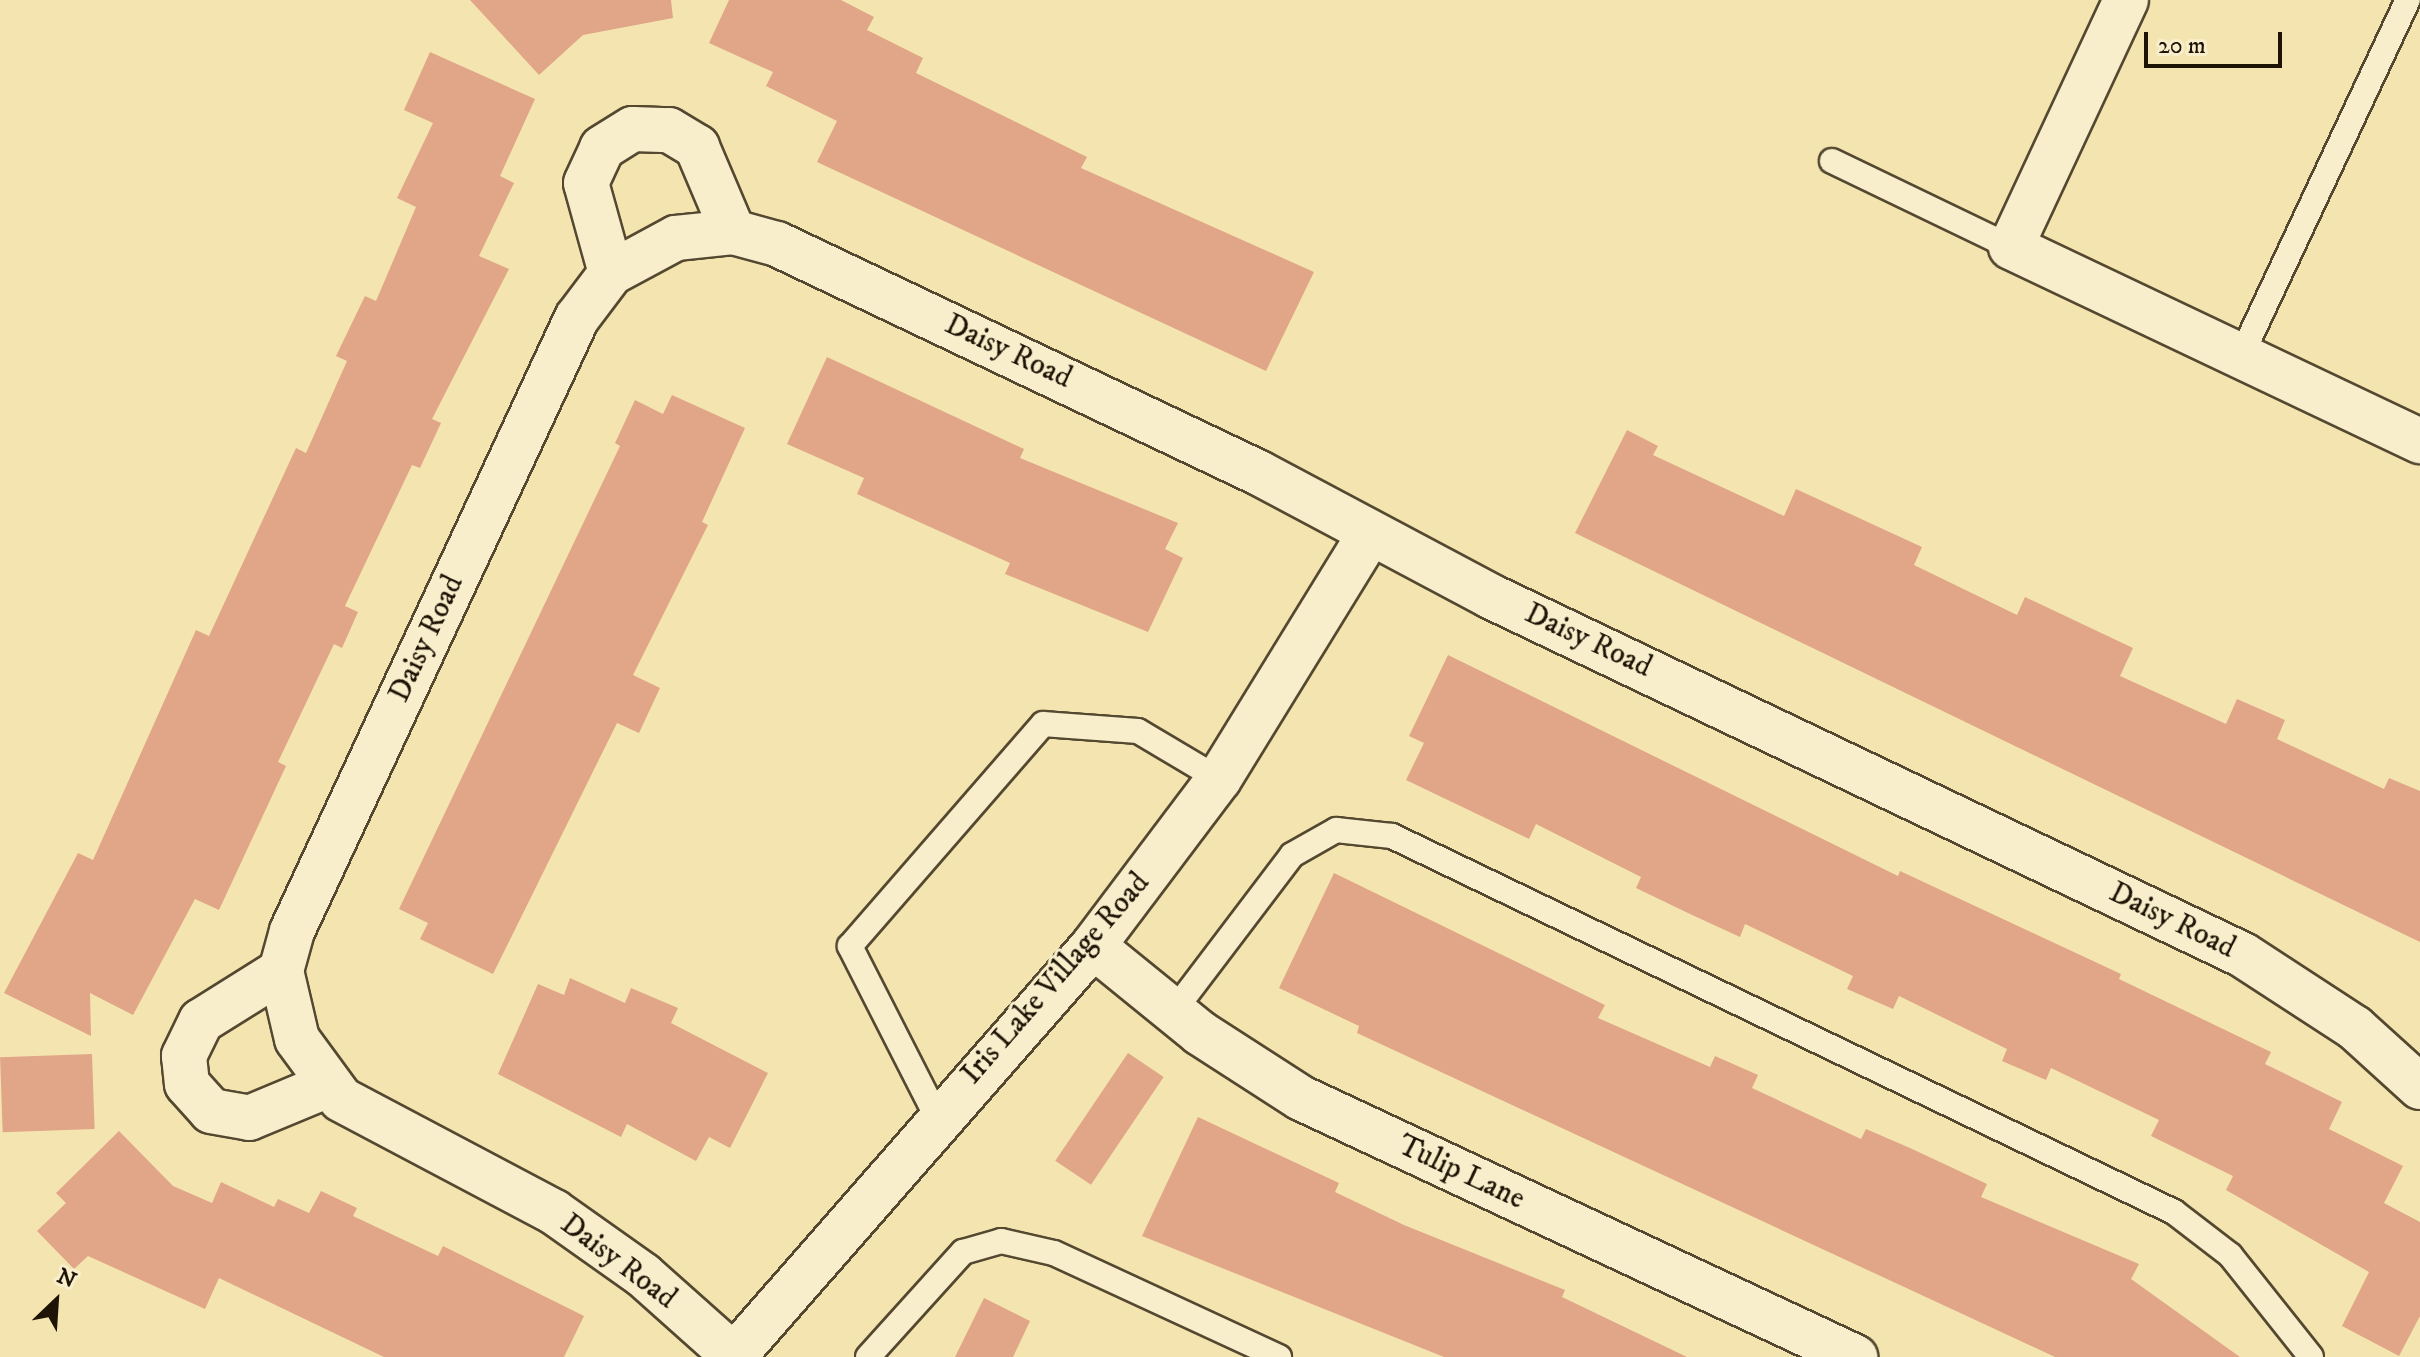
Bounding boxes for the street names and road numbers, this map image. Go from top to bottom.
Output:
street label: Daisy Road [939,307,1077,397]
street label: Daisy Road [382,570,472,708]
street label: Daisy Road [1519,596,1657,686]
street label: Iris Lake Village Road [954,866,1158,1092]
street label: Daisy Road [2103,875,2241,967]
street label: Tulip Lane [1392,1128,1530,1218]
street label: Daisy Road [553,1207,683,1317]

